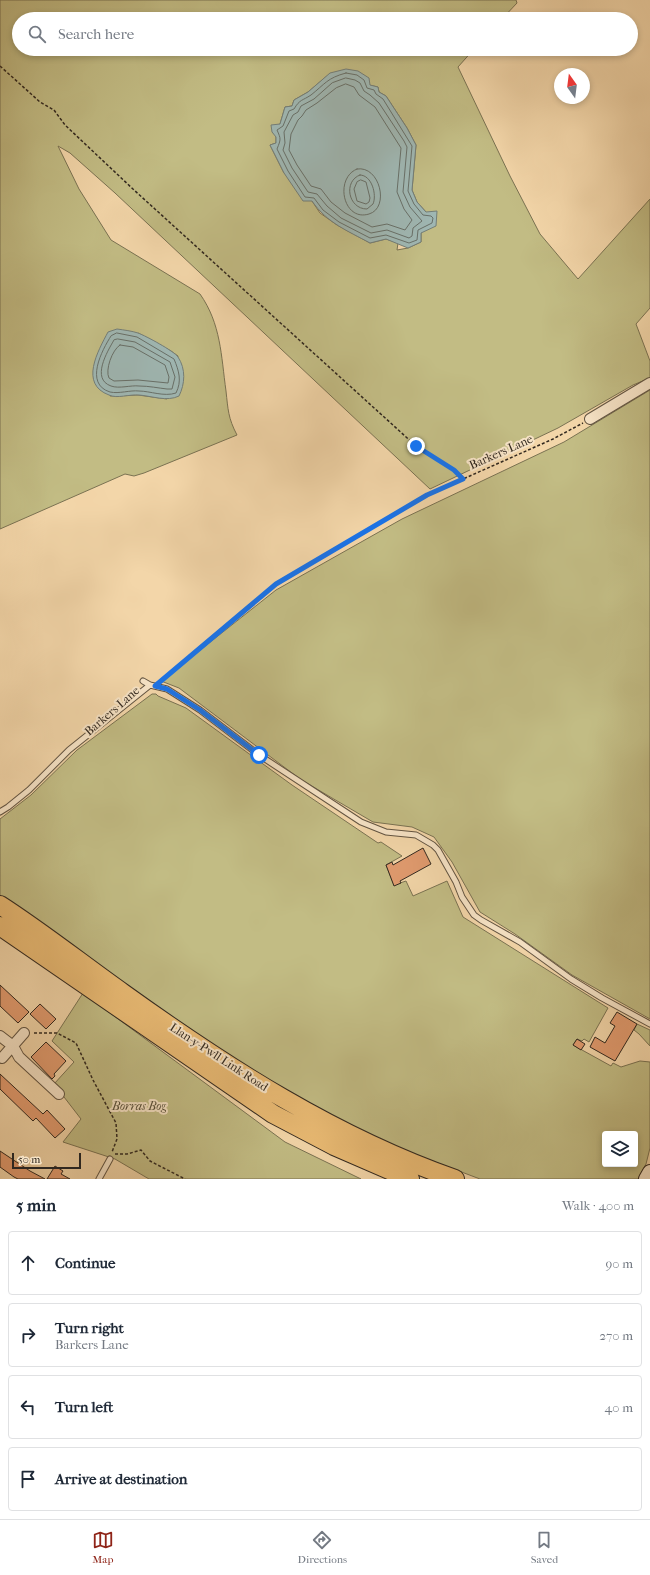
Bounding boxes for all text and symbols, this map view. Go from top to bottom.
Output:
search box [12,12,638,56]
icon: search [26,23,48,45]
text: Search here [58,25,134,43]
north arrow [554,68,590,104]
street label: Barkers Lane [467,432,535,472]
route end [407,437,425,455]
street label: Barkers Lane [82,683,142,739]
route start [250,746,268,764]
street label: Llan-y-Pwll Link Road [167,1020,271,1094]
park label: Borras Bog [111,1099,166,1113]
map controls [602,1131,638,1167]
button: layers [602,1131,638,1167]
scale bar [12,1151,81,1170]
text: 50 m [18,1153,40,1166]
text: 5 min [16,1195,56,1215]
text: Walk · 400 m [562,1198,634,1213]
icon: ahead [17,1252,39,1274]
text: Continue [55,1254,115,1272]
text: 90 m [605,1256,633,1271]
text: Turn right [55,1319,124,1337]
icon: right [17,1324,39,1346]
text: 270 m [599,1328,633,1343]
text: Barkers Lane [55,1337,129,1352]
icon: left [17,1396,39,1418]
text: Turn left [55,1398,113,1416]
text: 40 m [605,1400,633,1415]
icon: arrive [17,1468,39,1490]
text: Arrive at destination [55,1470,187,1488]
tab: Map [92,1529,114,1566]
tab: Directions [298,1529,347,1566]
tab: Saved [531,1529,558,1566]

